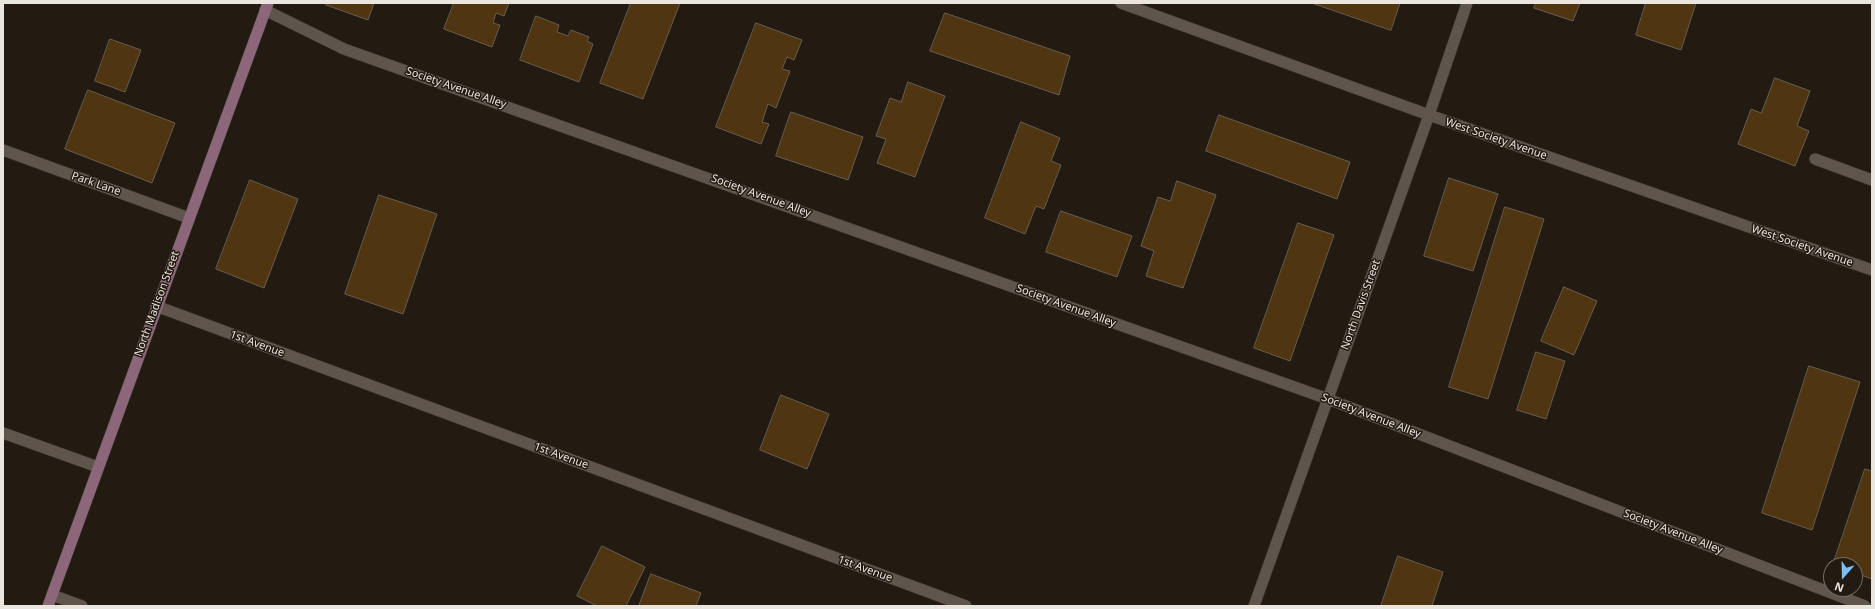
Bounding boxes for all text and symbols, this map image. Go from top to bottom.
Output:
street label: Society Avenue Alley [404,65,508,111]
street label: West Society Avenue [1444,115,1548,163]
street label: Park Lane [70,169,122,199]
street label: Society Avenue Alley [709,172,813,220]
street label: West Society Avenue [1750,222,1854,270]
street label: North Madison Street [132,249,182,359]
street label: North Davis Street [1339,258,1383,352]
street label: Society Avenue Alley [1014,282,1118,330]
street label: 1st Avenue [228,328,286,360]
street label: Society Avenue Alley [1320,391,1422,441]
street label: 1st Avenue [532,440,590,472]
street label: Society Avenue Alley [1622,507,1724,557]
street label: 1st Avenue [836,553,894,585]
north arrow [1823,557,1863,597]
text: N [1832,579,1846,596]

